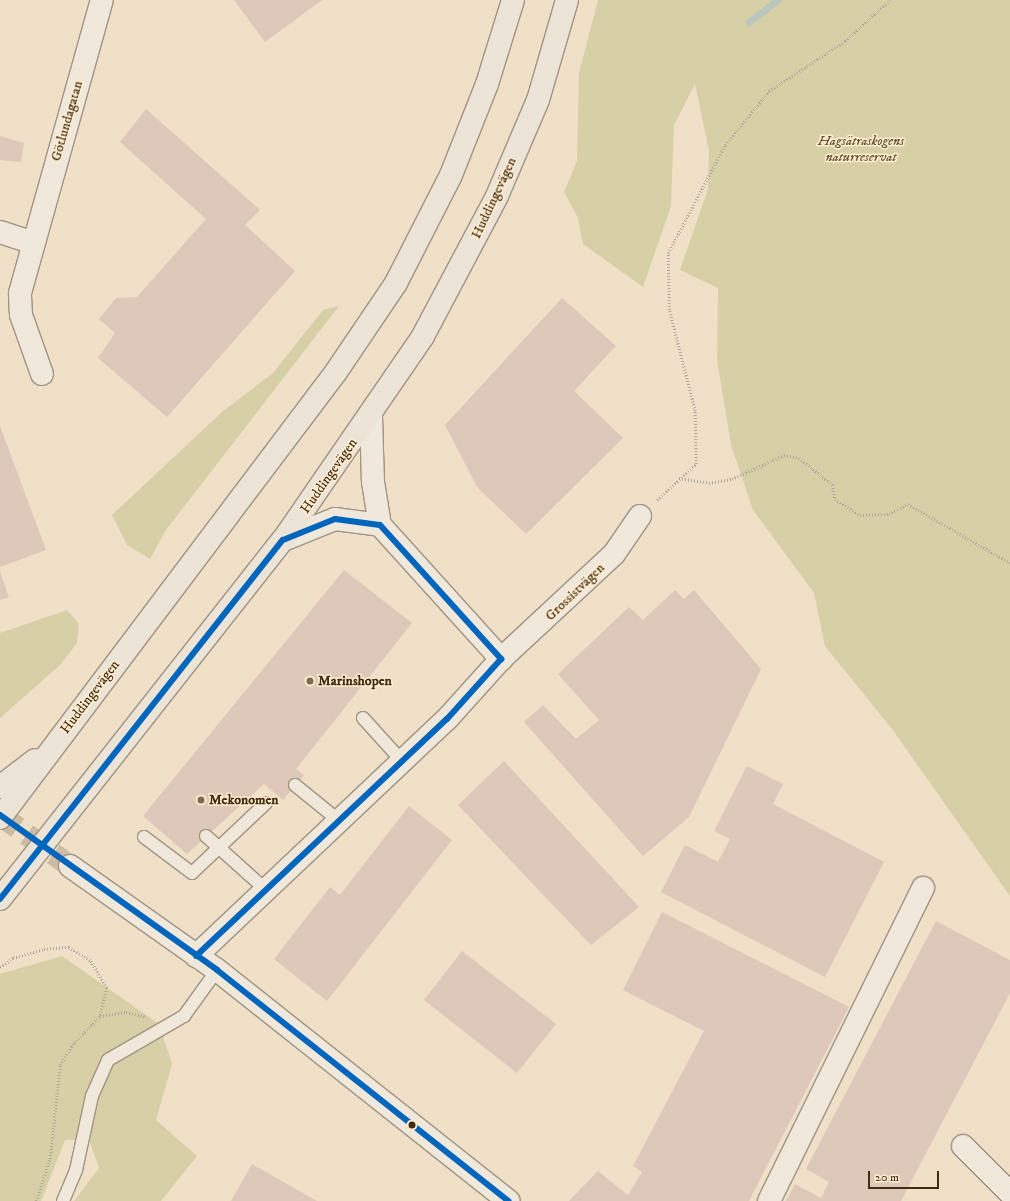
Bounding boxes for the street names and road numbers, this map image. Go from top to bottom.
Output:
street label: Götlundagatan [48,79,86,163]
street label: Huddingevägen [468,155,520,241]
street label: Huddingevägen [297,435,361,517]
street label: Grossistvägen [542,560,608,624]
street label: Huddingevägen [57,657,123,737]

